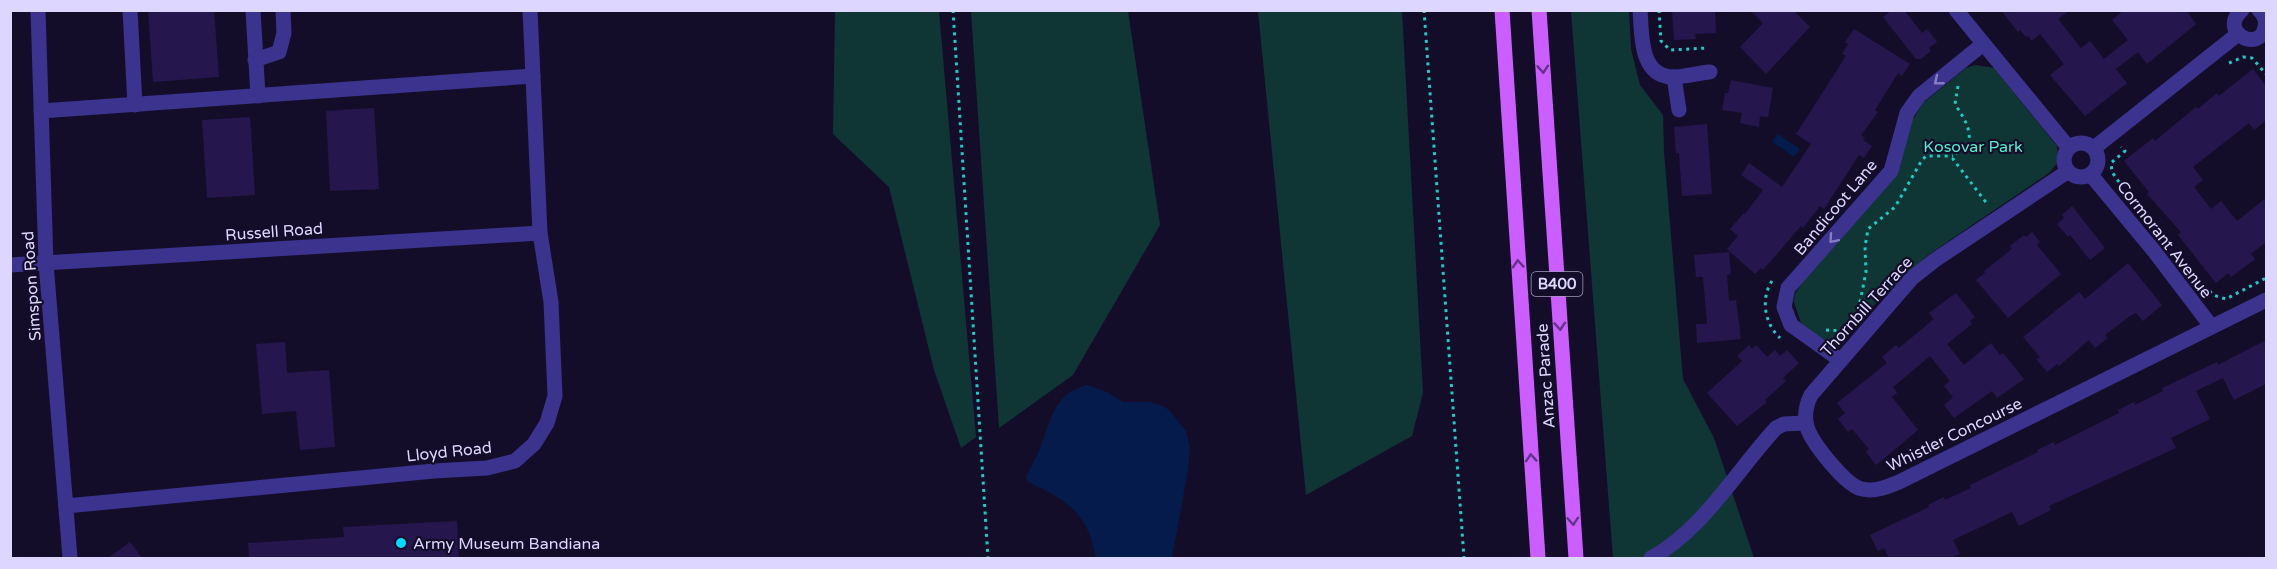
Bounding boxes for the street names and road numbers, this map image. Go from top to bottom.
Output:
street label: Bandicoot Lane [1790,156,1882,260]
street label: Cormorant Avenue [2112,177,2216,302]
street label: Russell Road [225,219,324,245]
street label: Simspon Road [18,230,46,342]
street label: Thornbill Terrace [1817,253,1917,361]
road number: B400 [1532,272,1582,296]
street label: Anzac Parade [1532,323,1560,429]
street label: Whistler Concourse [1883,393,2025,476]
street label: Lloyd Road [405,438,493,466]

